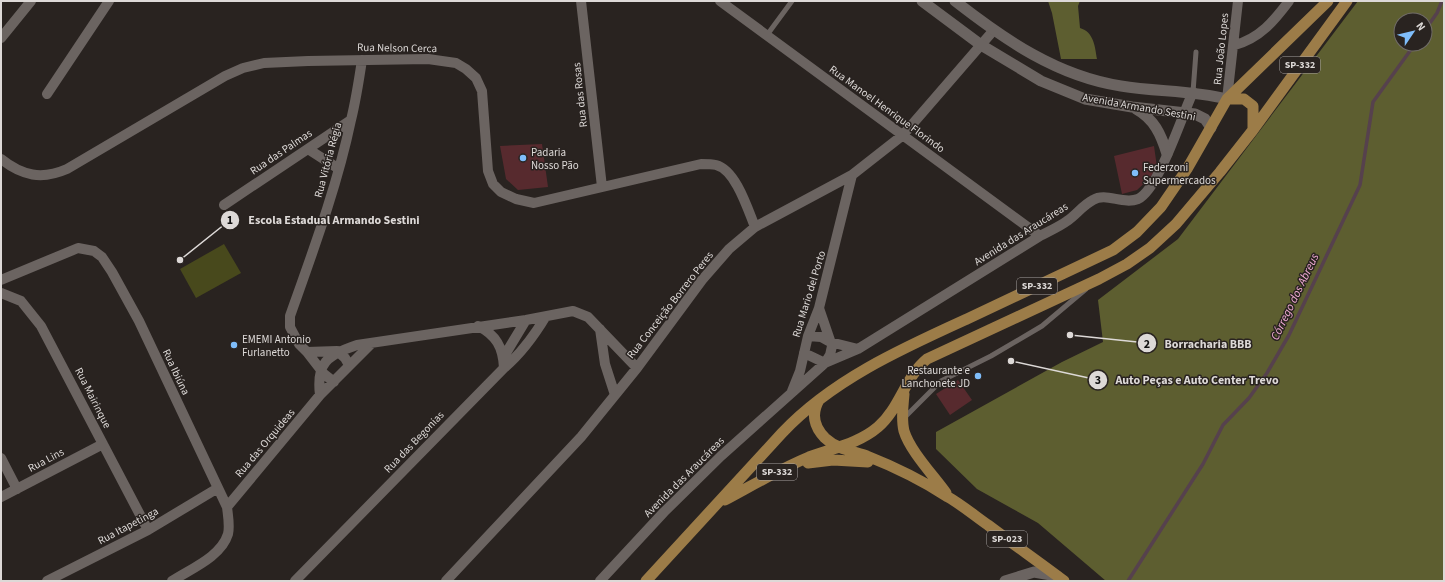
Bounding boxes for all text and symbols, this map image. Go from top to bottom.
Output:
street label: Rua João Lopes [1210,12,1232,86]
north arrow [1393,12,1433,52]
text: N [1413,19,1429,34]
street label: Rua Nelson Cerca [357,40,437,56]
road number: SP-332 [1280,57,1320,73]
street label: Rua das Rosas [569,61,591,128]
street label: Rua Manoel Henrique Florindo [826,62,948,156]
street label: Avenida Armando Sestini [1081,90,1197,124]
street label: Rua Vitória Régia [311,121,345,199]
street label: Rua das Palmas [247,125,315,178]
place label: Padaria Nosso Pão [531,145,579,173]
marker: Padaria Nosso Pão [518,153,528,163]
place label: Federzoni Supermercados [1143,160,1216,188]
marker: Federzoni Supermercados [1130,168,1140,178]
street label: Avenida das Araucáreas [971,199,1071,269]
callout: Escola Estadual Armando Sestini [220,208,427,232]
text: 1 [227,212,233,229]
text: Escola Estadual Armando Sestini [248,212,420,229]
street label: Rua Conceição Borrero Peres [623,248,717,362]
street label: Rua Mario del Porto [789,249,829,339]
water label: Córrego dos Abreus [1267,251,1323,343]
road number: SP-332 [1017,278,1057,294]
callout: Borracharia BBB [1137,331,1259,355]
place label: EMEMI Antonio Furlanetto [242,332,311,360]
text: 2 [1144,336,1150,353]
text: Borracharia BBB [1165,336,1251,353]
marker: EMEMI Antonio Furlanetto [229,340,239,350]
street label: Rua Ibiúna [159,347,193,397]
place label: Restaurante e Lanchonete JD [902,363,971,391]
street label: Rua Mairinque [71,365,115,431]
callout: Auto Peças e Auto Center Trevo [1088,368,1287,392]
marker: Restaurante e Lanchonete JD [973,371,983,381]
text: 3 [1095,372,1101,389]
text: Auto Peças e Auto Center Trevo [1114,372,1279,389]
street label: Rua das Orquideas [232,405,299,481]
street label: Rua das Begonias [381,408,448,476]
street label: Avenida das Araucáreas [640,433,728,521]
street label: Rua Lins [25,444,67,476]
road number: SP-332 [757,464,797,480]
street label: Rua Itapetinga [95,504,161,548]
road number: SP-023 [987,531,1027,547]

